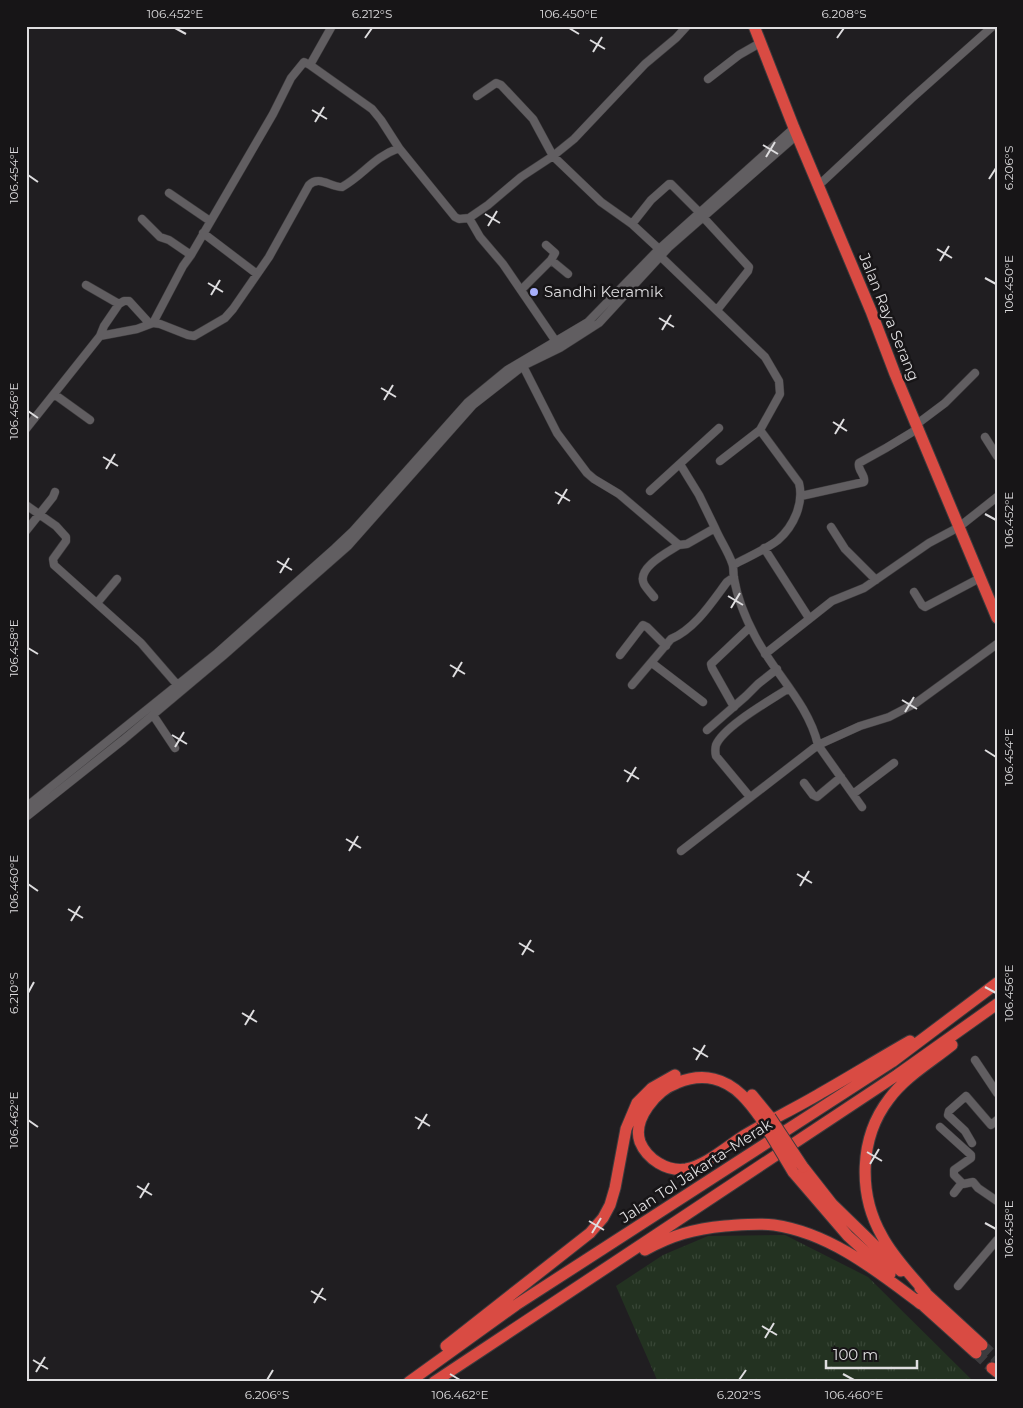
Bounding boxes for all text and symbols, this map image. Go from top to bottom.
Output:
text: 106.452°E [147,6,203,21]
text: 6.212°S [352,6,392,21]
text: 106.450°E [540,6,598,21]
text: 6.208°S [821,6,867,21]
text: 106.454°E [6,146,21,204]
text: 6.206°S [1001,146,1016,190]
street label: Jalan Raya Serang [855,249,924,384]
text: 106.450°E [1001,255,1016,313]
place label: Sandhi Keramik [544,282,663,301]
marker: Sandhi Keramik [528,286,540,298]
text: 106.456°E [6,383,21,439]
text: 106.452°E [1001,492,1016,548]
text: 106.458°E [6,619,21,677]
text: 106.454°E [1001,728,1016,786]
text: 106.460°E [6,855,21,913]
text: 106.456°E [1001,965,1016,1021]
text: 6.210°S [6,972,21,1014]
text: 106.462°E [6,1091,21,1149]
street label: Jalan Tol Jakarta–Merak [615,1114,775,1227]
text: 106.458°E [1001,1200,1016,1258]
scale bar [826,1338,917,1370]
text: 100 m [833,1345,878,1364]
text: 6.206°S [245,1387,289,1402]
text: 106.462°E [431,1387,489,1402]
text: 6.202°S [717,1387,761,1402]
text: 106.460°E [825,1387,883,1402]

